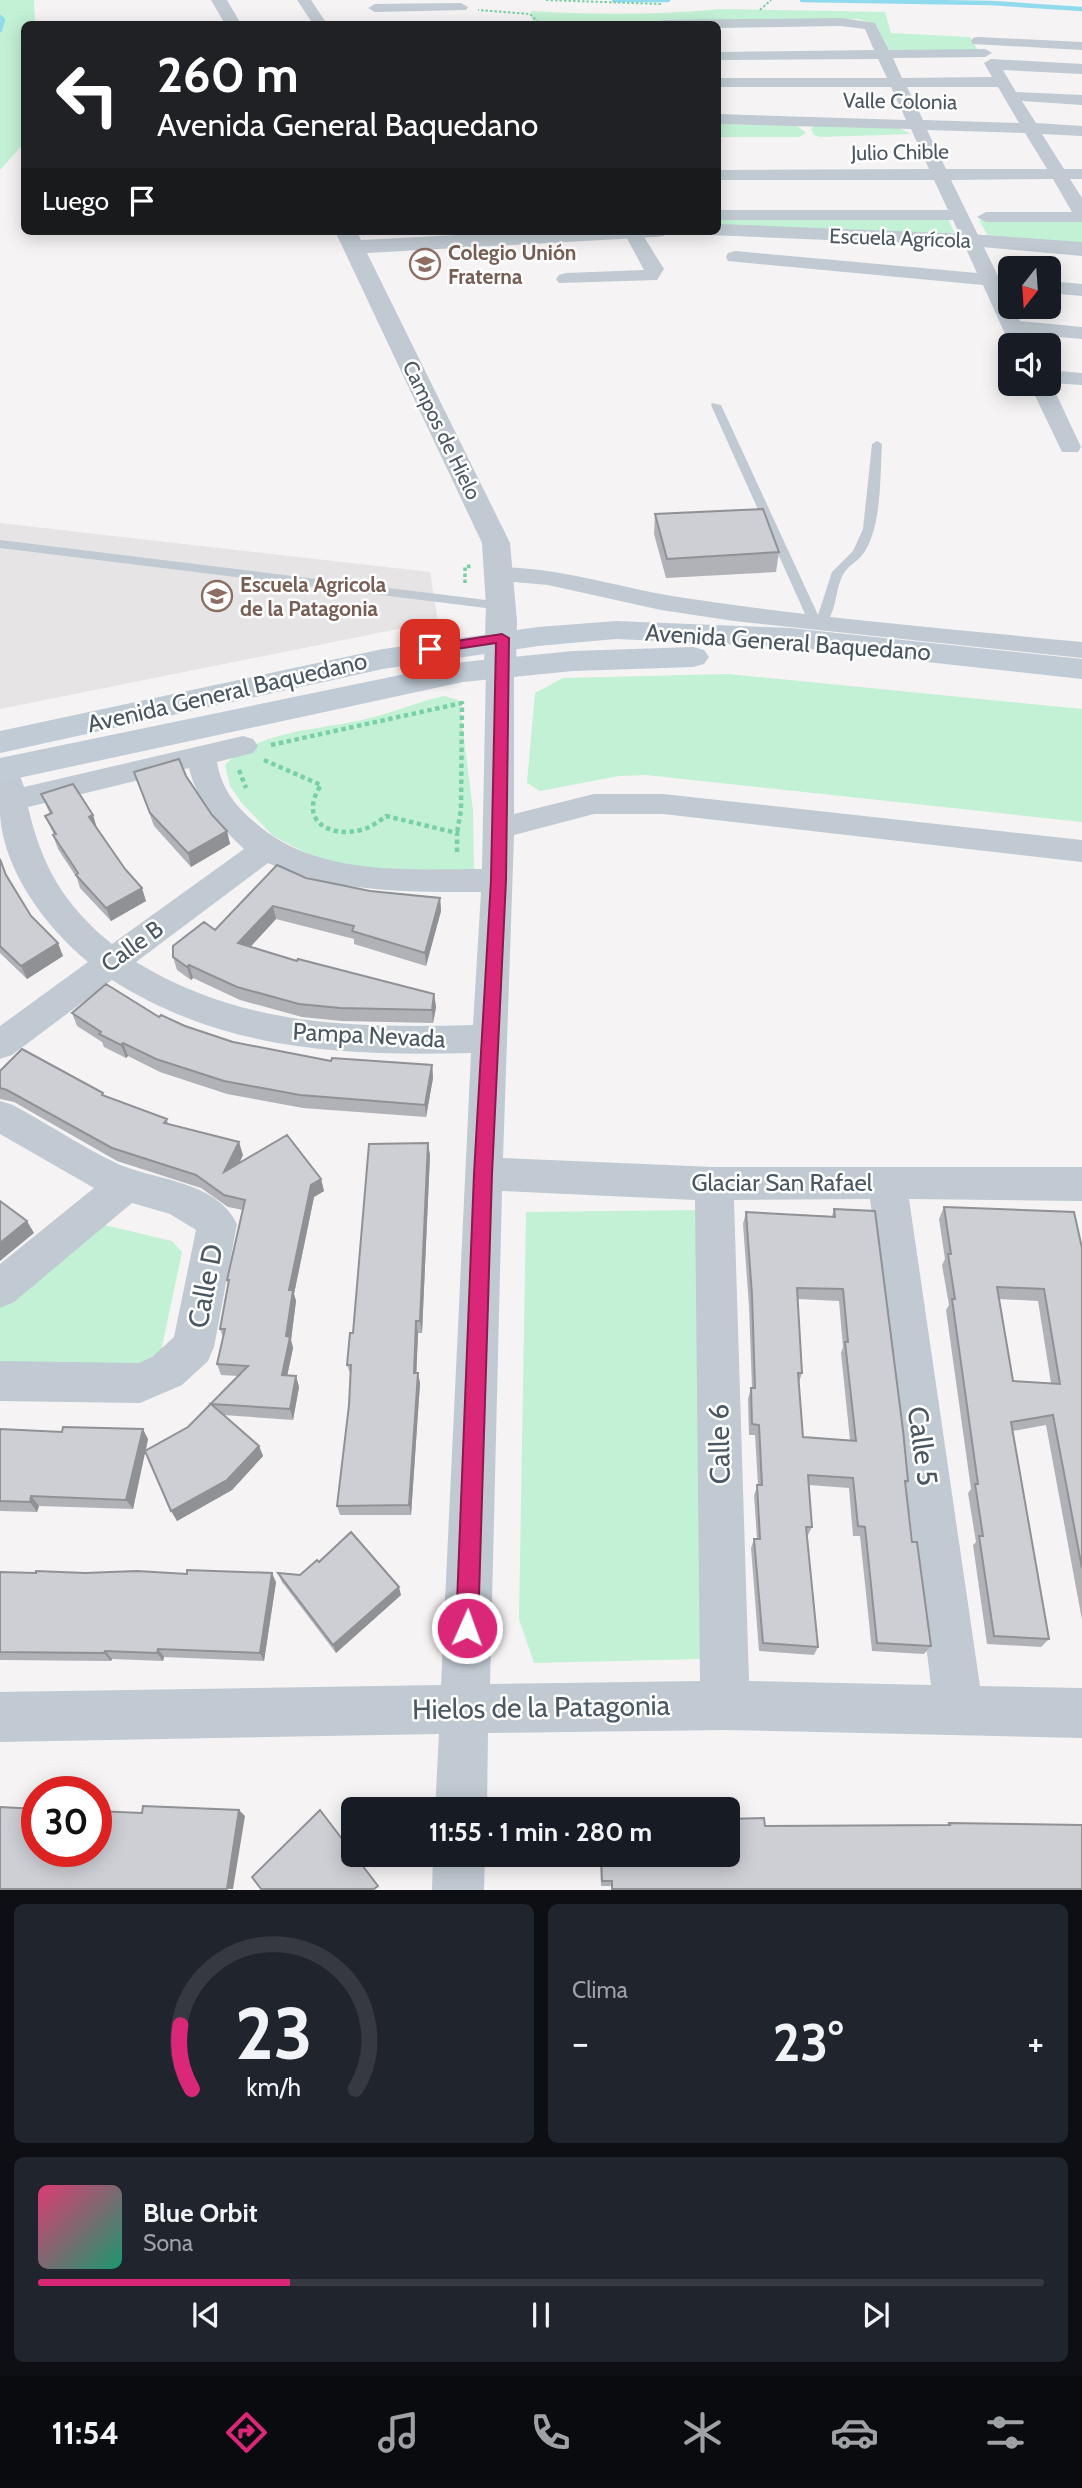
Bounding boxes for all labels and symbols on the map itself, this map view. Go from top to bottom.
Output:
street label: Valle Colonia [843,88,957,114]
street label: Julio Chible [850,139,949,165]
street label: Escuela Agrícola [829,223,971,253]
place label: Colegio Unión Fraterna [448,240,576,289]
school or university icon: Colegio Unión Fraterna [408,247,442,281]
north arrow [998,256,1060,318]
street label: Campos de Hielo [398,356,486,504]
place label: Escuela Agricola de la Patagonia [240,572,387,621]
school or university icon: Escuela Agricola de la Patagonia [200,579,234,613]
street label: Avenida General Baquedano [644,618,932,666]
pin [400,619,460,679]
street label: Avenida General Baquedano [84,646,370,738]
street label: Calle B [95,914,169,978]
street label: Pampa Nevada [292,1017,447,1054]
street label: Glaciar San Rafael [691,1168,873,1197]
street label: Calle D [180,1241,230,1331]
street label: Calle 6 [701,1404,737,1484]
street label: Calle 5 [901,1404,945,1488]
position arrow [430,1591,504,1665]
street label: Hielos de la Patagonia [412,1688,671,1726]
speed limit sign: 30 [21,1776,112,1867]

